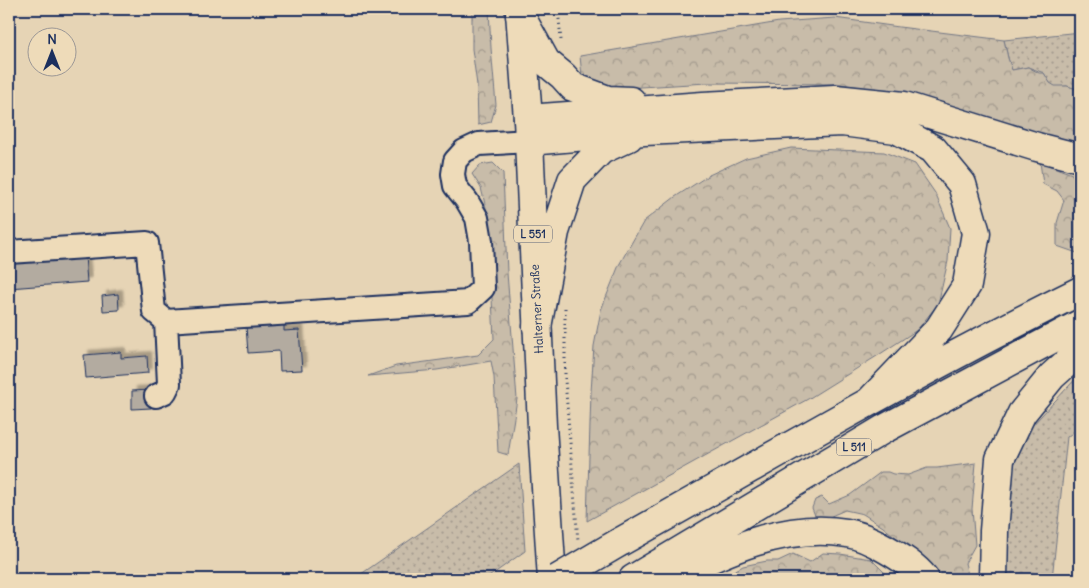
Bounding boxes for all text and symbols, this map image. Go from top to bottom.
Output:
north arrow [28,28,78,78]
text: N [47,30,57,48]
road number: L 551 [514,225,552,242]
street label: Halterner Straße [527,264,546,354]
road number: L 511 [836,438,872,456]

